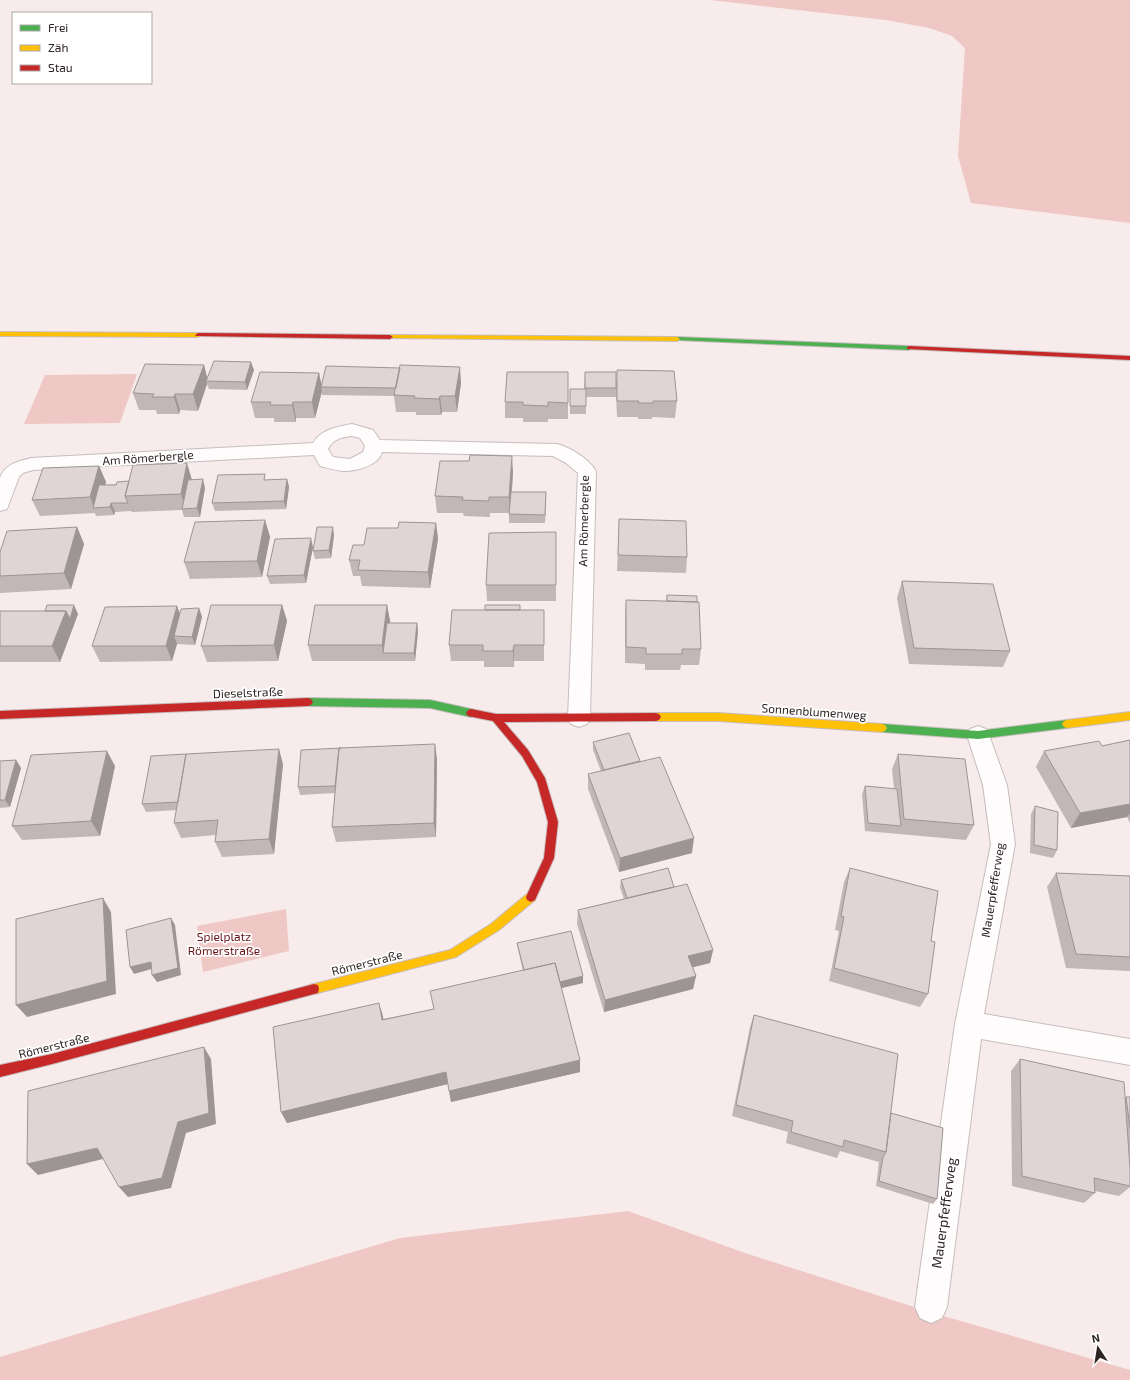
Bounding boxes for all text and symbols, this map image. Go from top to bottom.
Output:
legend [12,12,152,84]
text: Frei [48,20,68,34]
text: Zäh [48,40,68,54]
text: Stau [48,60,73,74]
street label: Am Römerbergle [102,447,194,467]
street label: Am Römerbergle [575,475,591,567]
street label: Dieselstraße [213,684,283,700]
street label: Sonnenblumenweg [761,700,867,722]
street label: Mauerpfefferweg [978,841,1006,938]
park label: Spielplatz Römerstraße [188,929,260,957]
street label: Römerstraße [330,946,404,978]
street label: Römerstraße [17,1029,91,1061]
street label: Mauerpfefferweg [927,1156,960,1269]
north arrow [1078,1328,1118,1368]
text: N [1091,1331,1101,1345]

